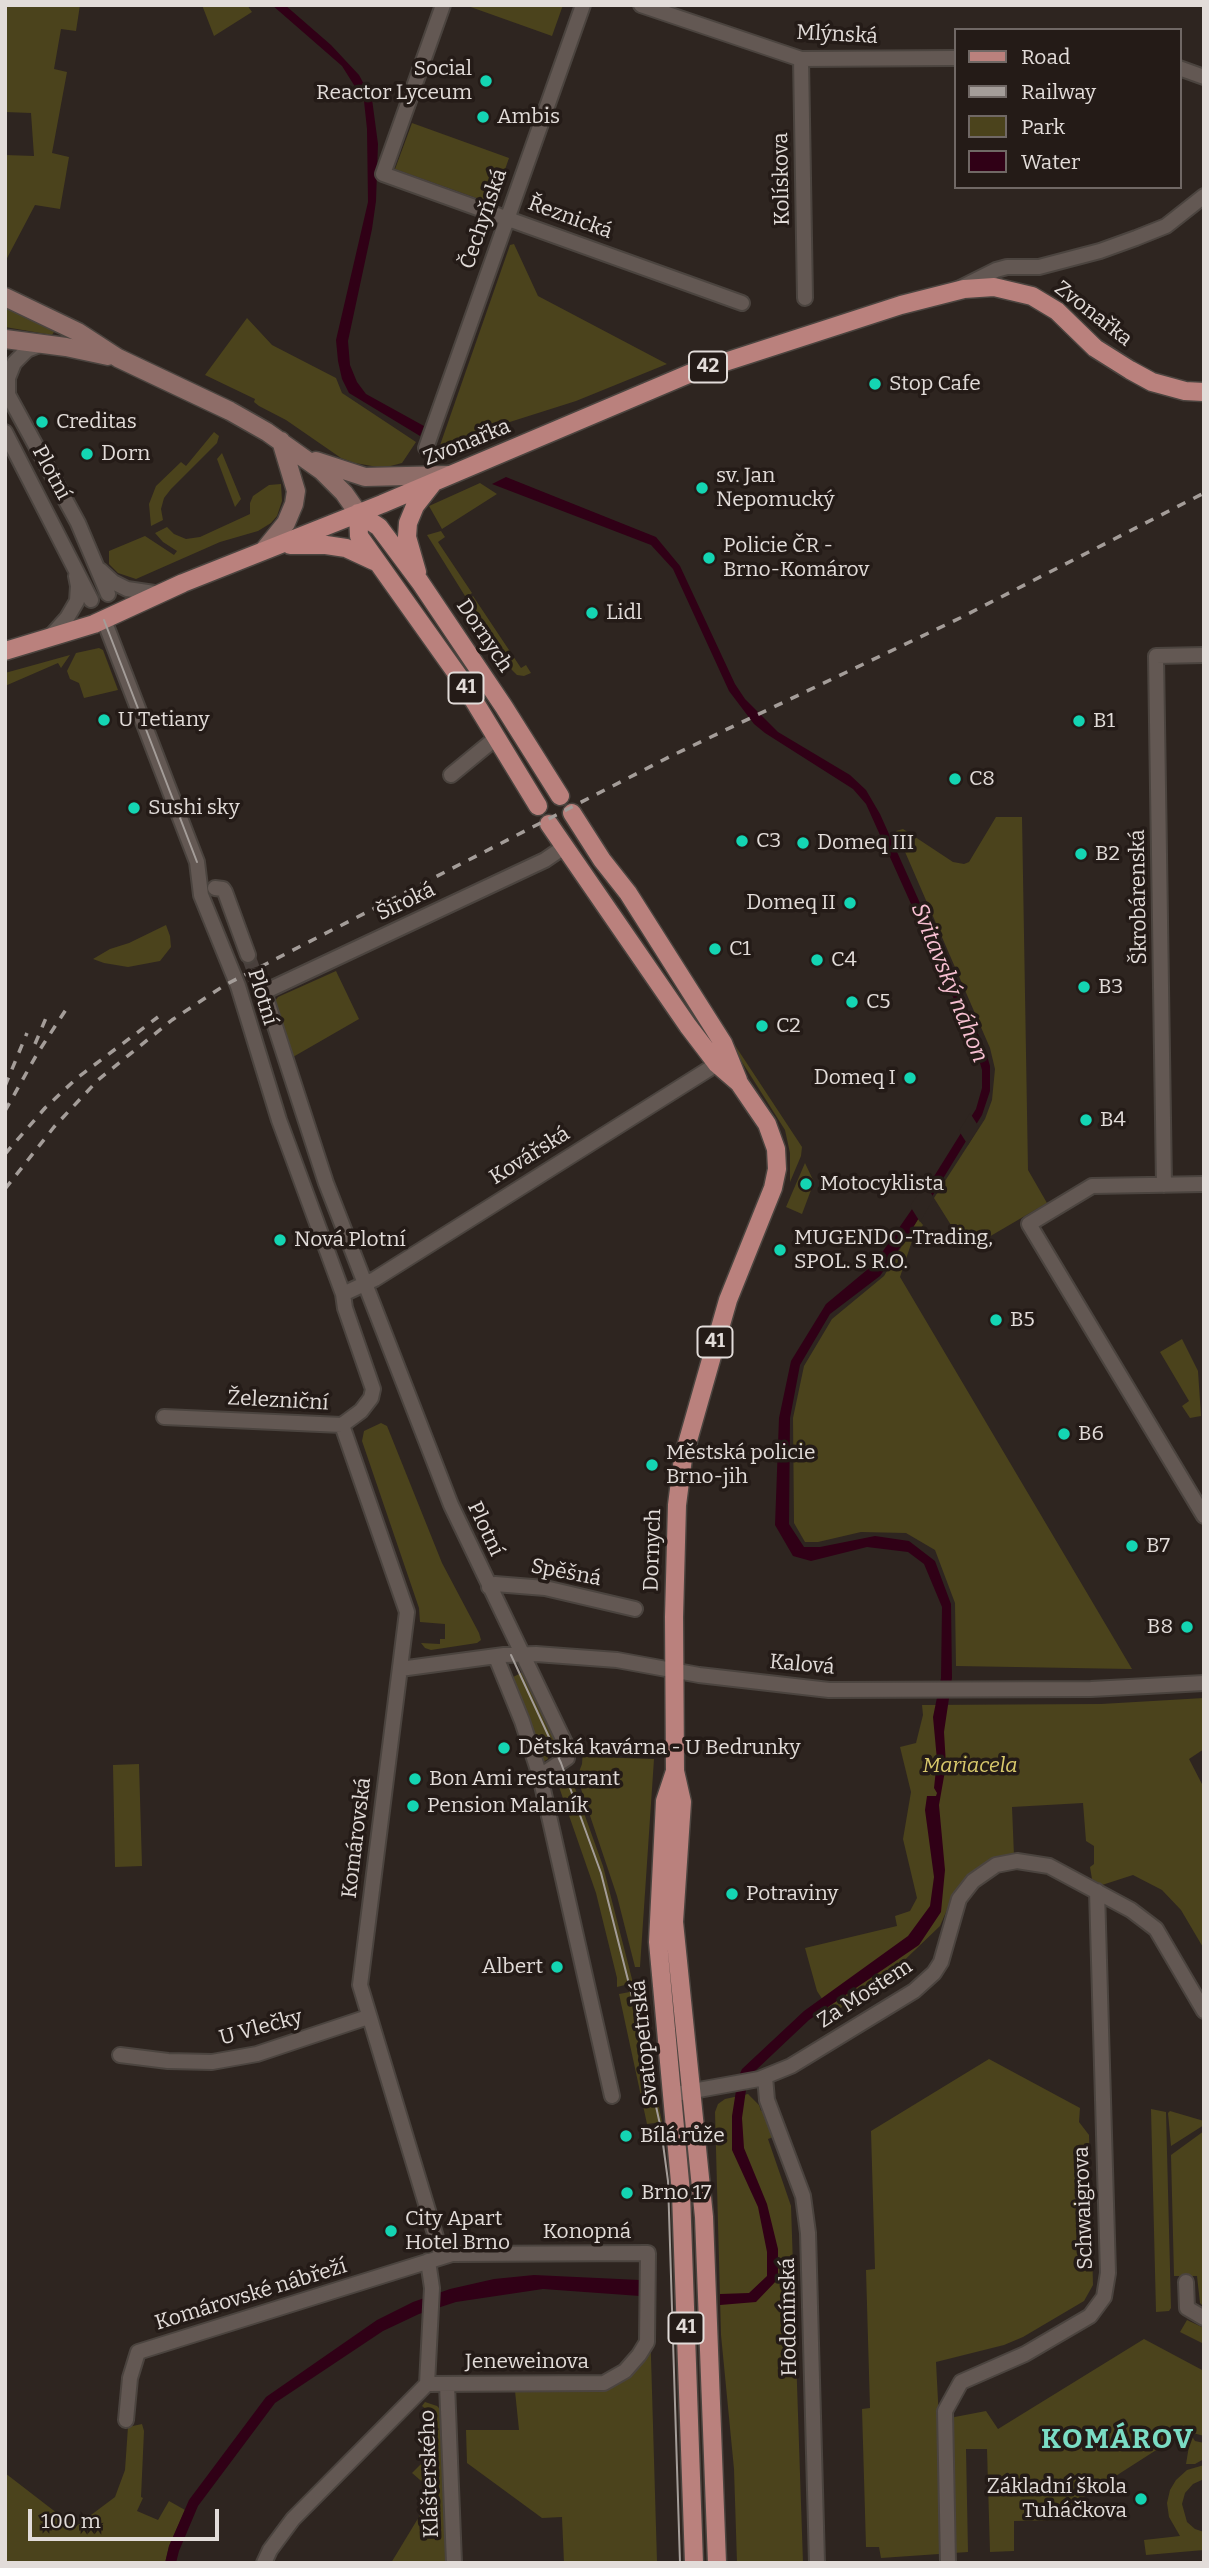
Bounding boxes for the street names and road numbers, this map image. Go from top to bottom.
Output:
street label: Mlýnská [796,20,878,50]
street label: Kolískova [769,132,795,226]
street label: Čechyňská [455,166,513,272]
street label: Řeznická [524,191,616,245]
street label: Zvonařka [1049,276,1137,352]
road number: 42 [689,352,727,382]
street label: Zvonařka [420,414,514,472]
street label: Plotní [26,442,76,504]
street label: Dornych [450,595,518,677]
road number: 41 [448,673,484,704]
street label: Škrobárenská [1125,829,1153,965]
street label: Široká [373,878,439,926]
street label: Plotní [242,966,282,1028]
street label: Kovářská [485,1122,575,1190]
road number: 41 [698,1326,732,1358]
street label: Železniční [227,1386,329,1416]
street label: Plotní [461,1498,509,1560]
street label: Dornych [639,1508,667,1592]
street label: Spěšná [529,1554,603,1592]
street label: Kalová [768,1650,836,1680]
street label: Komárovská [337,1776,377,1900]
street label: Za Mostem [813,1954,917,2034]
street label: Svatopetrská [626,1979,664,2107]
street label: U Vlečky [217,2005,305,2051]
street label: Schwaigrova [1069,2146,1099,2270]
street label: Konopná [543,2219,631,2245]
street label: Komárovské nábřeží [152,2254,350,2336]
street label: Hodonínská [775,2257,803,2377]
road number: 41 [668,2312,704,2344]
street label: Jeneweinova [465,2349,589,2375]
street label: Klášterského [415,2410,445,2538]

